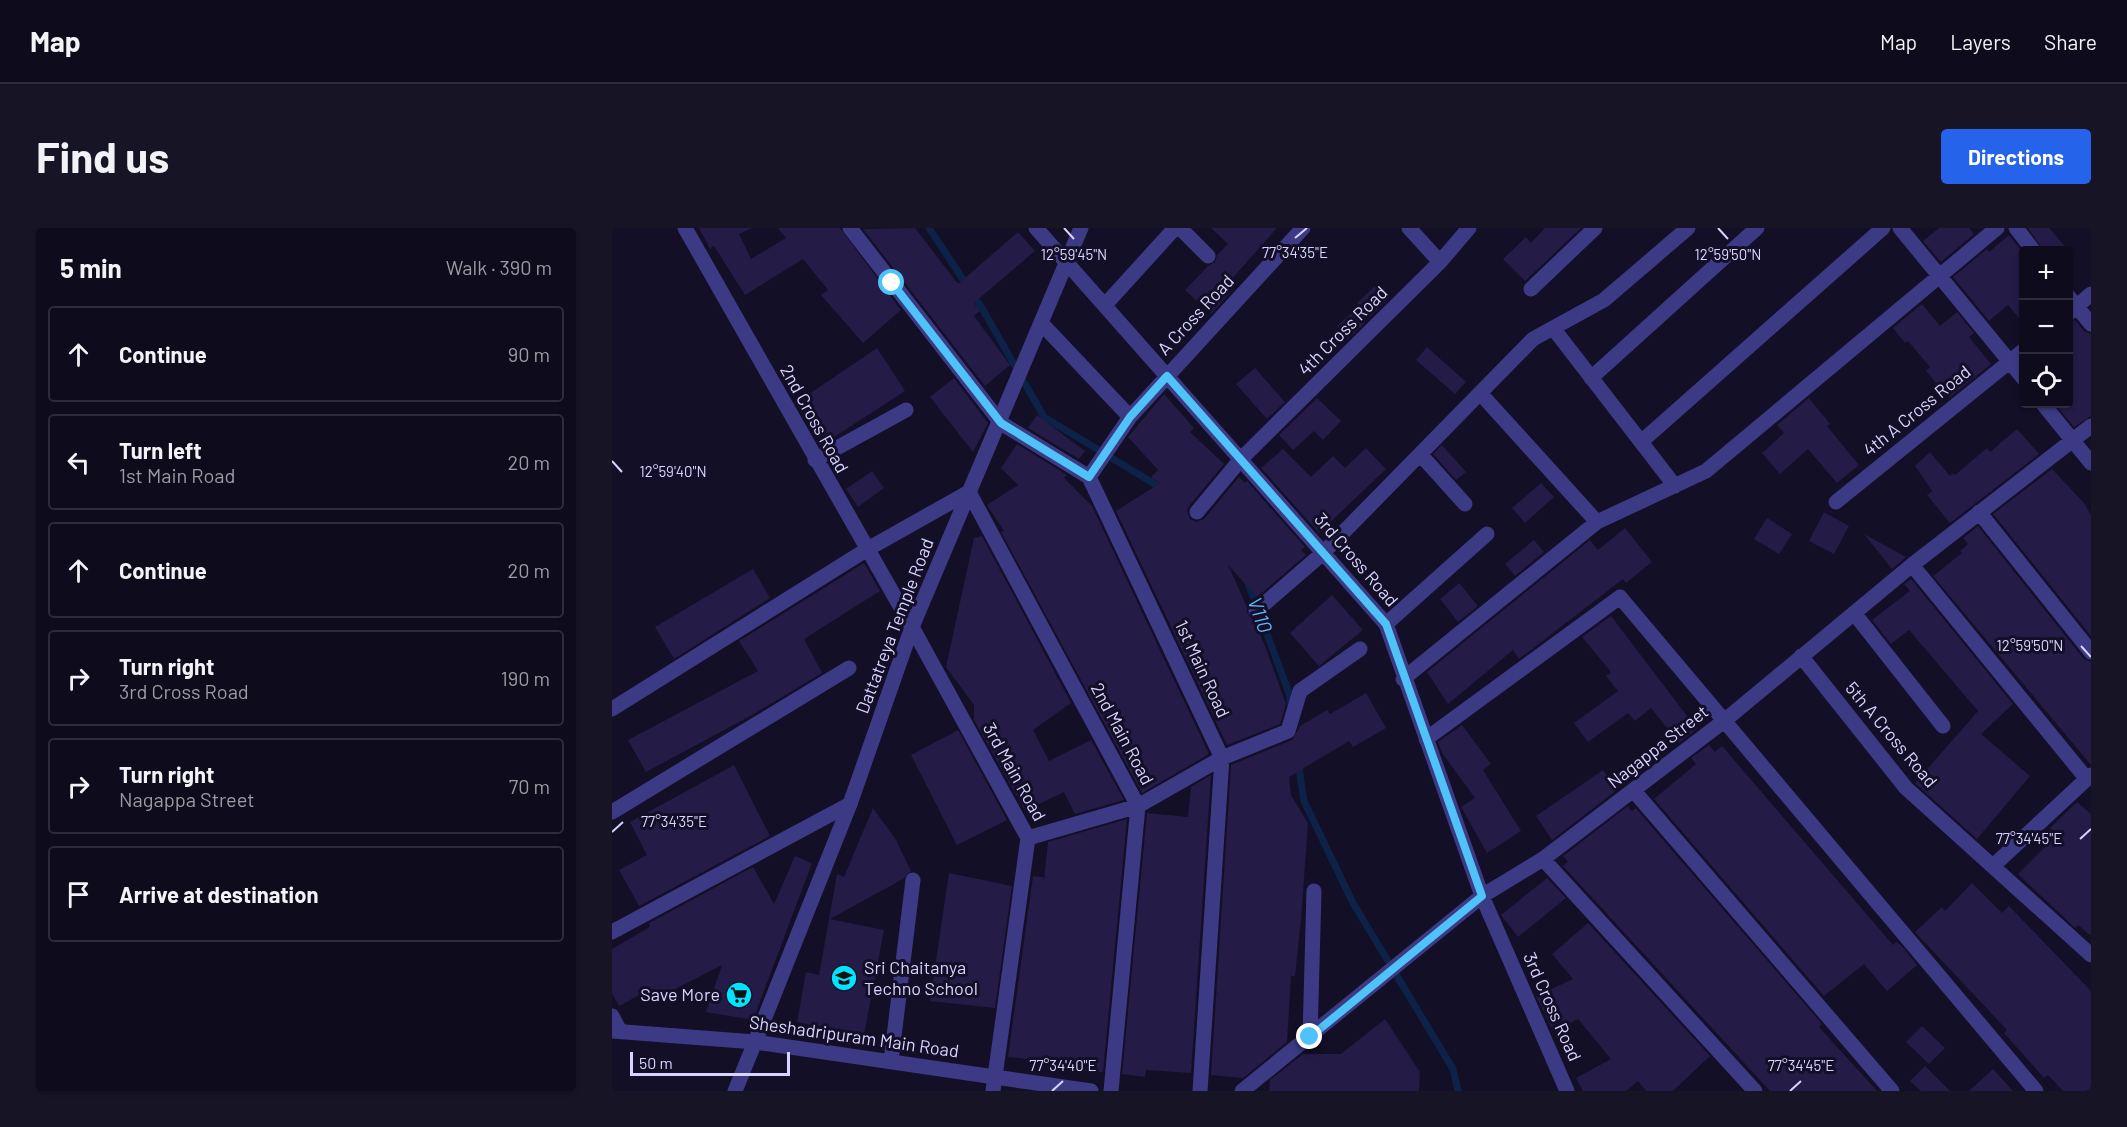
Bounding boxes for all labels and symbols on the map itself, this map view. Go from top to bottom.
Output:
text: 77°34'35"E [1262,243,1328,261]
text: 12°59'45"N [1041,245,1107,263]
text: 12°59'50"N [1695,245,1761,263]
route start [878,269,904,295]
street label: A Cross Road [1152,269,1238,359]
street label: 4th Cross Road [1293,281,1392,380]
street label: 4th A Cross Road [1858,360,1975,460]
street label: 2nd Cross Road [776,361,854,476]
text: 12°59'40"N [639,462,707,480]
street label: 3rd Cross Road [1310,508,1403,611]
street label: Dattatreya Temple Road [850,535,938,716]
water label: V110 [1243,594,1278,636]
street label: 1st Main Road [1171,616,1235,721]
text: 12°59'50"N [1997,636,2063,654]
street label: 5th A Cross Road [1841,677,1942,792]
street label: 2nd Main Road [1087,679,1159,788]
street label: Nagappa Street [1603,700,1712,792]
street label: 3rd Main Road [979,719,1051,824]
text: 77°34'35"E [641,812,707,830]
text: 77°34'45"E [1996,829,2062,847]
street label: 3rd Cross Road [1519,949,1587,1064]
place label: Sri Chaitanya Techno School [864,956,978,999]
school or university icon: Sri Chaitanya Techno School [829,963,859,993]
supermarket icon: Save More [724,980,754,1010]
place label: Save More [640,983,720,1005]
street label: Sheshadripuram Main Road [748,1010,960,1062]
route end [1296,1023,1322,1049]
scale bar [630,1049,790,1076]
text: 77°34'40"E [1029,1056,1097,1074]
text: 77°34'45"E [1768,1056,1834,1074]

